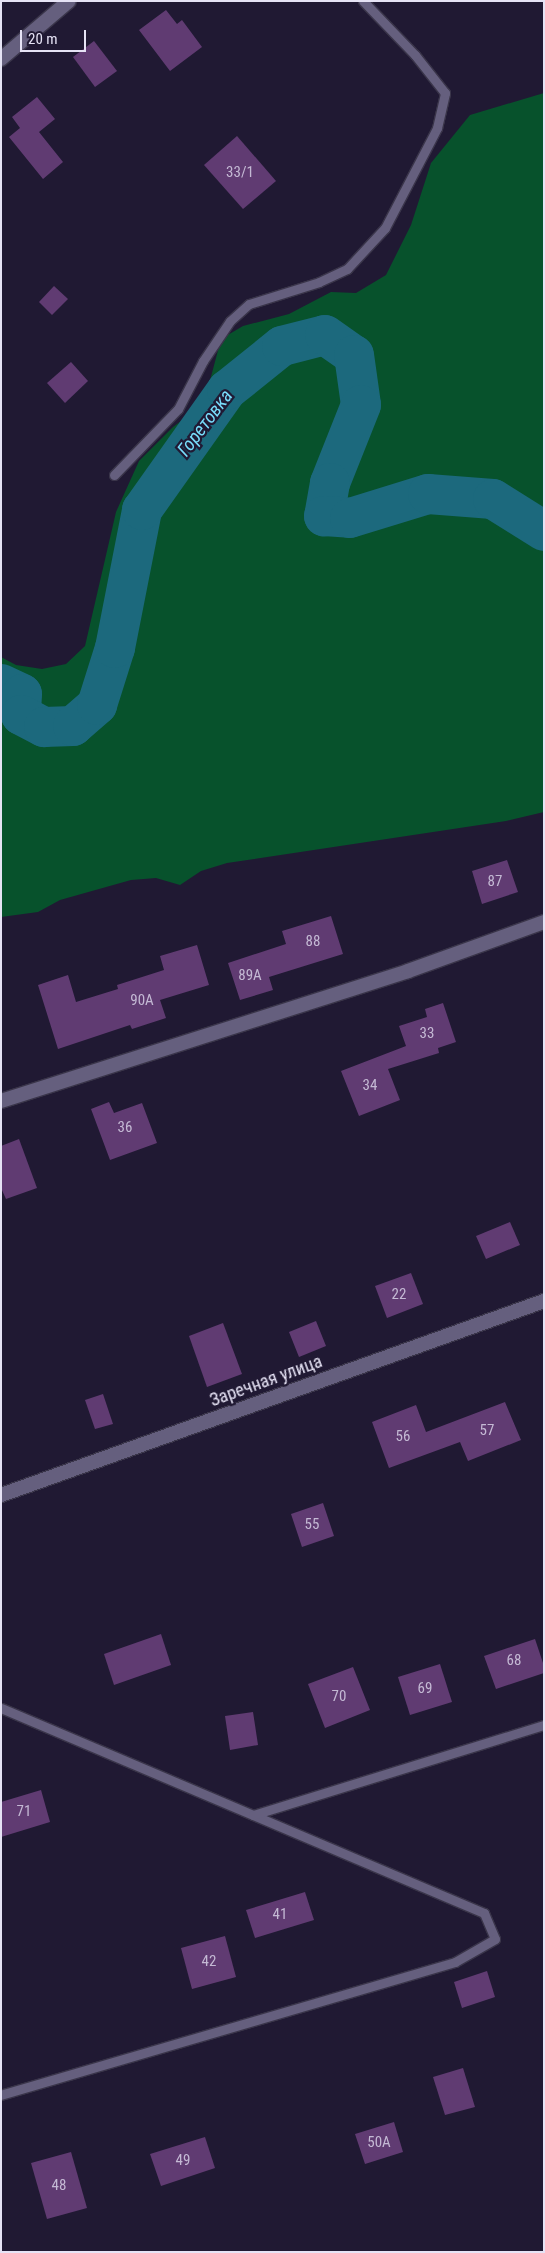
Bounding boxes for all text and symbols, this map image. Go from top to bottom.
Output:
scale bar [22,20,89,52]
text: 20 m [28,30,58,48]
house number: 33/1 [226,164,254,182]
water label: Горетовка [172,385,238,461]
house number: 87 [488,873,502,891]
house number: 88 [306,933,320,951]
house number: 89А [238,967,262,985]
house number: 90А [130,992,154,1010]
house number: 33 [420,1025,434,1043]
house number: 34 [363,1077,377,1095]
house number: 36 [118,1119,132,1137]
house number: 22 [392,1286,406,1304]
street label: Заречная улица [207,1351,325,1411]
house number: 57 [480,1422,494,1440]
house number: 56 [396,1428,410,1446]
house number: 55 [305,1516,319,1534]
house number: 68 [507,1652,521,1670]
house number: 69 [418,1680,432,1698]
house number: 70 [332,1688,346,1706]
house number: 71 [17,1803,31,1821]
house number: 41 [273,1906,287,1924]
house number: 42 [202,1953,216,1971]
house number: 50А [367,2134,391,2152]
house number: 49 [176,2152,190,2170]
house number: 48 [52,2177,66,2195]

